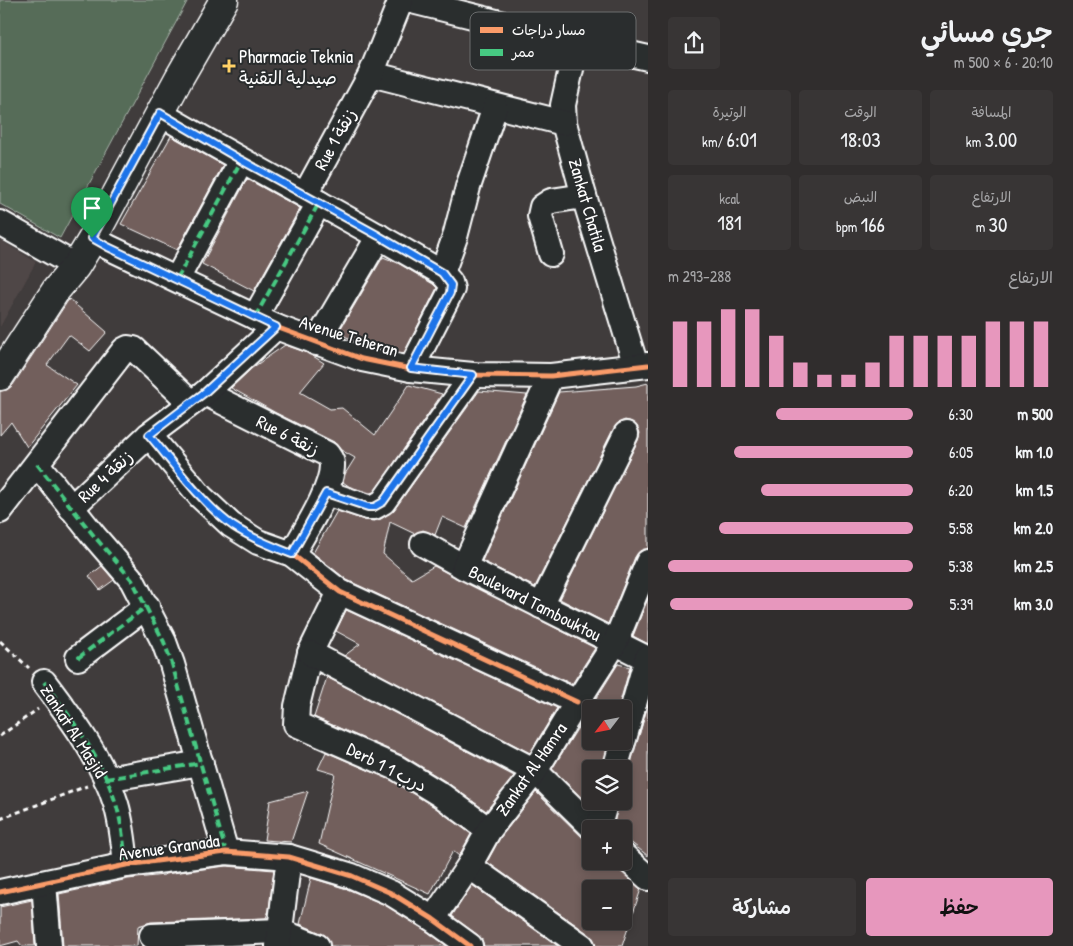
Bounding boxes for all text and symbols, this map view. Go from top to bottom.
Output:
legend [470,12,636,70]
text: جري مسائي [920,13,1053,51]
button: share [668,17,720,69]
text: مسار دراجات [512,20,586,39]
text: ممر [511,42,535,61]
place label: Pharmacie Teknia صيدلية التقنية [239,44,353,90]
text: 20:10 · 6 × 500 m [954,51,1053,73]
marker: Pharmacie Teknia صيدلية التقنية [223,60,235,72]
text: الوتيرة [713,102,746,121]
text: الوقت [844,102,877,121]
text: المسافة [972,102,1011,121]
street label: Rue 1 زنقة [308,104,362,174]
text: 6:01 [727,125,757,154]
text: 18:03 [840,125,881,154]
text: 3.00 [984,125,1017,154]
text: /km [702,132,727,151]
text: km [966,132,984,151]
street label: Zankat Chatila [563,156,613,254]
pin [71,187,113,238]
text: النبض [844,187,877,206]
text: الارتفاع [972,187,1011,206]
text: kcal [719,189,740,208]
icon: arrive [78,194,106,222]
text: 181 [717,208,742,237]
text: 166 [861,210,885,239]
text: 30 [988,210,1007,239]
text: bpm [836,217,861,236]
text: m [976,217,988,236]
text: 288–293 m [668,265,731,287]
text: الارتفاع [1008,266,1053,288]
street label: Avenue Teheran [296,309,402,363]
text: 6:30 [949,403,973,425]
text: 500 m [1017,403,1053,425]
street label: Rue 6 زنقة [252,409,324,461]
text: 6:05 [949,441,973,463]
text: 1.0 km [1015,441,1053,463]
street label: Rue 4 زنقة [72,444,138,508]
text: 6:20 [948,479,973,501]
text: 1.5 km [1016,479,1053,501]
text: 5:58 [949,517,973,539]
text: 2.0 km [1014,517,1053,539]
text: 5:38 [948,555,973,577]
text: 2.5 km [1014,555,1053,577]
street label: Boulevard Tambouktou [464,559,606,647]
text: 5:39 [949,593,973,615]
text: 3.0 km [1014,593,1053,615]
street label: Zankat Al Masjid [34,679,114,783]
north arrow [582,700,632,750]
map controls [582,700,632,930]
street label: Zankat Al Hamra [490,717,572,821]
street label: Derb 1 درب 1 [343,736,431,798]
button: layers [582,760,632,810]
button: + [582,820,632,870]
street label: Avenue Granada [117,828,221,866]
button: مشاركة [668,878,856,936]
button: حفظ [866,878,1053,936]
button: − [582,880,632,930]

